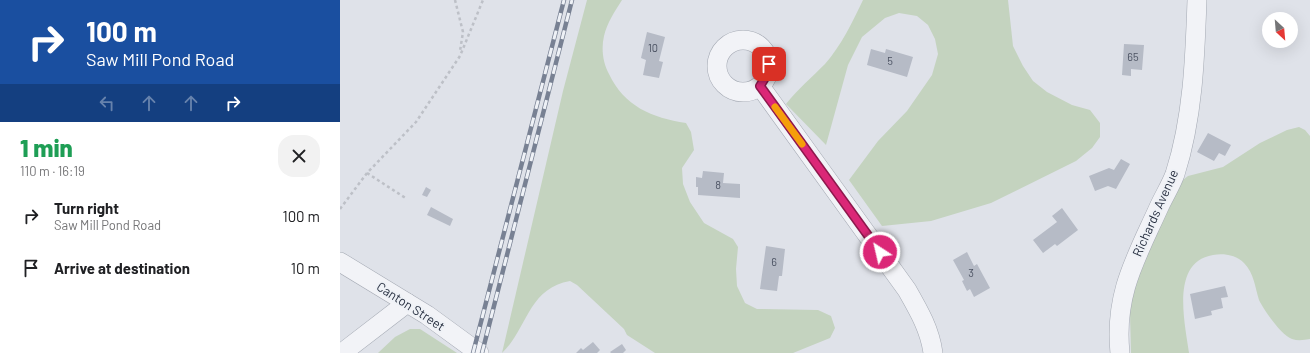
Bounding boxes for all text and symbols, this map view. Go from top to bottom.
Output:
north arrow [1262,12,1298,48]
map controls [1262,12,1298,48]
text: 100 m [86,14,157,48]
icon: right [20,16,72,68]
house number: 10 [648,41,658,54]
pin [752,47,786,81]
text: Saw Mill Pond Road [86,48,234,70]
house number: 65 [1127,50,1139,63]
icon: arrive [758,53,780,75]
house number: 5 [887,54,893,67]
icon: left [96,92,118,114]
icon: ahead [138,92,160,114]
icon: ahead [180,92,202,114]
icon: right [222,92,244,114]
text: 1 min [20,133,73,162]
button: close [278,135,320,177]
text: 110 m · 16:19 [20,163,85,179]
street label: Richards Avenue [1129,167,1181,259]
house number: 8 [715,178,721,191]
text: Turn right [54,199,119,217]
icon: right [20,205,42,227]
text: 100 m [282,207,320,225]
text: Saw Mill Pond Road [54,217,161,233]
position arrow [859,231,901,273]
house number: 6 [771,255,777,268]
icon: arrive [20,257,42,279]
text: Arrive at destination [54,259,190,277]
text: 10 m [291,259,320,277]
house number: 3 [968,266,974,279]
street label: Canton Street [374,278,448,334]

